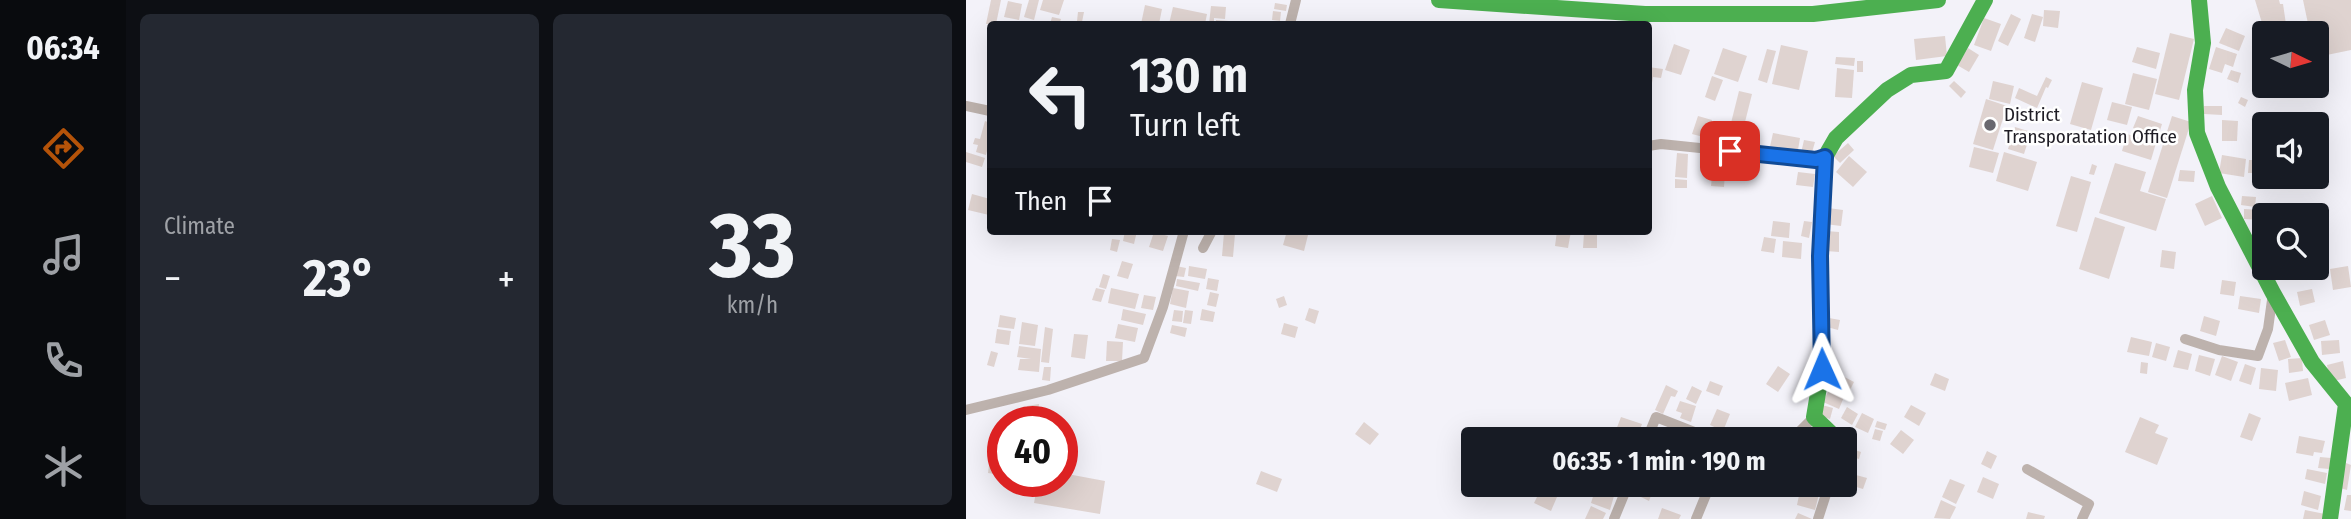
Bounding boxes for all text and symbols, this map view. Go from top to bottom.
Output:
north arrow [2252,21,2329,98]
map controls [2252,21,2329,280]
text: 06:34 [26,29,100,67]
text: 130 m [1130,46,1248,105]
icon: left [1015,49,1106,140]
place label: District Transporatation Office [2004,103,2177,148]
text: Turn left [1130,106,1240,144]
button: sound [2252,112,2329,189]
marker: District Transporatation Office [1982,117,1998,133]
pin [1700,121,1760,181]
icon: directions [39,124,88,173]
icon: arrive [1711,132,1749,170]
icon: arrive [1081,182,1119,220]
text: Then [1015,186,1067,217]
text: 33 [709,191,796,300]
button: search [2252,203,2329,280]
text: Climate [164,212,235,240]
icon: music [39,230,88,279]
text: 23° [303,247,376,310]
text: − [164,256,181,302]
text: + [498,256,515,302]
text: km/h [727,291,778,319]
position arrow [1785,332,1859,406]
icon: phone [39,336,88,385]
speed limit sign: 40 [987,406,1078,497]
icon: climate [39,442,88,491]
text: 06:35 · 1 min · 190 m [1552,446,1766,477]

